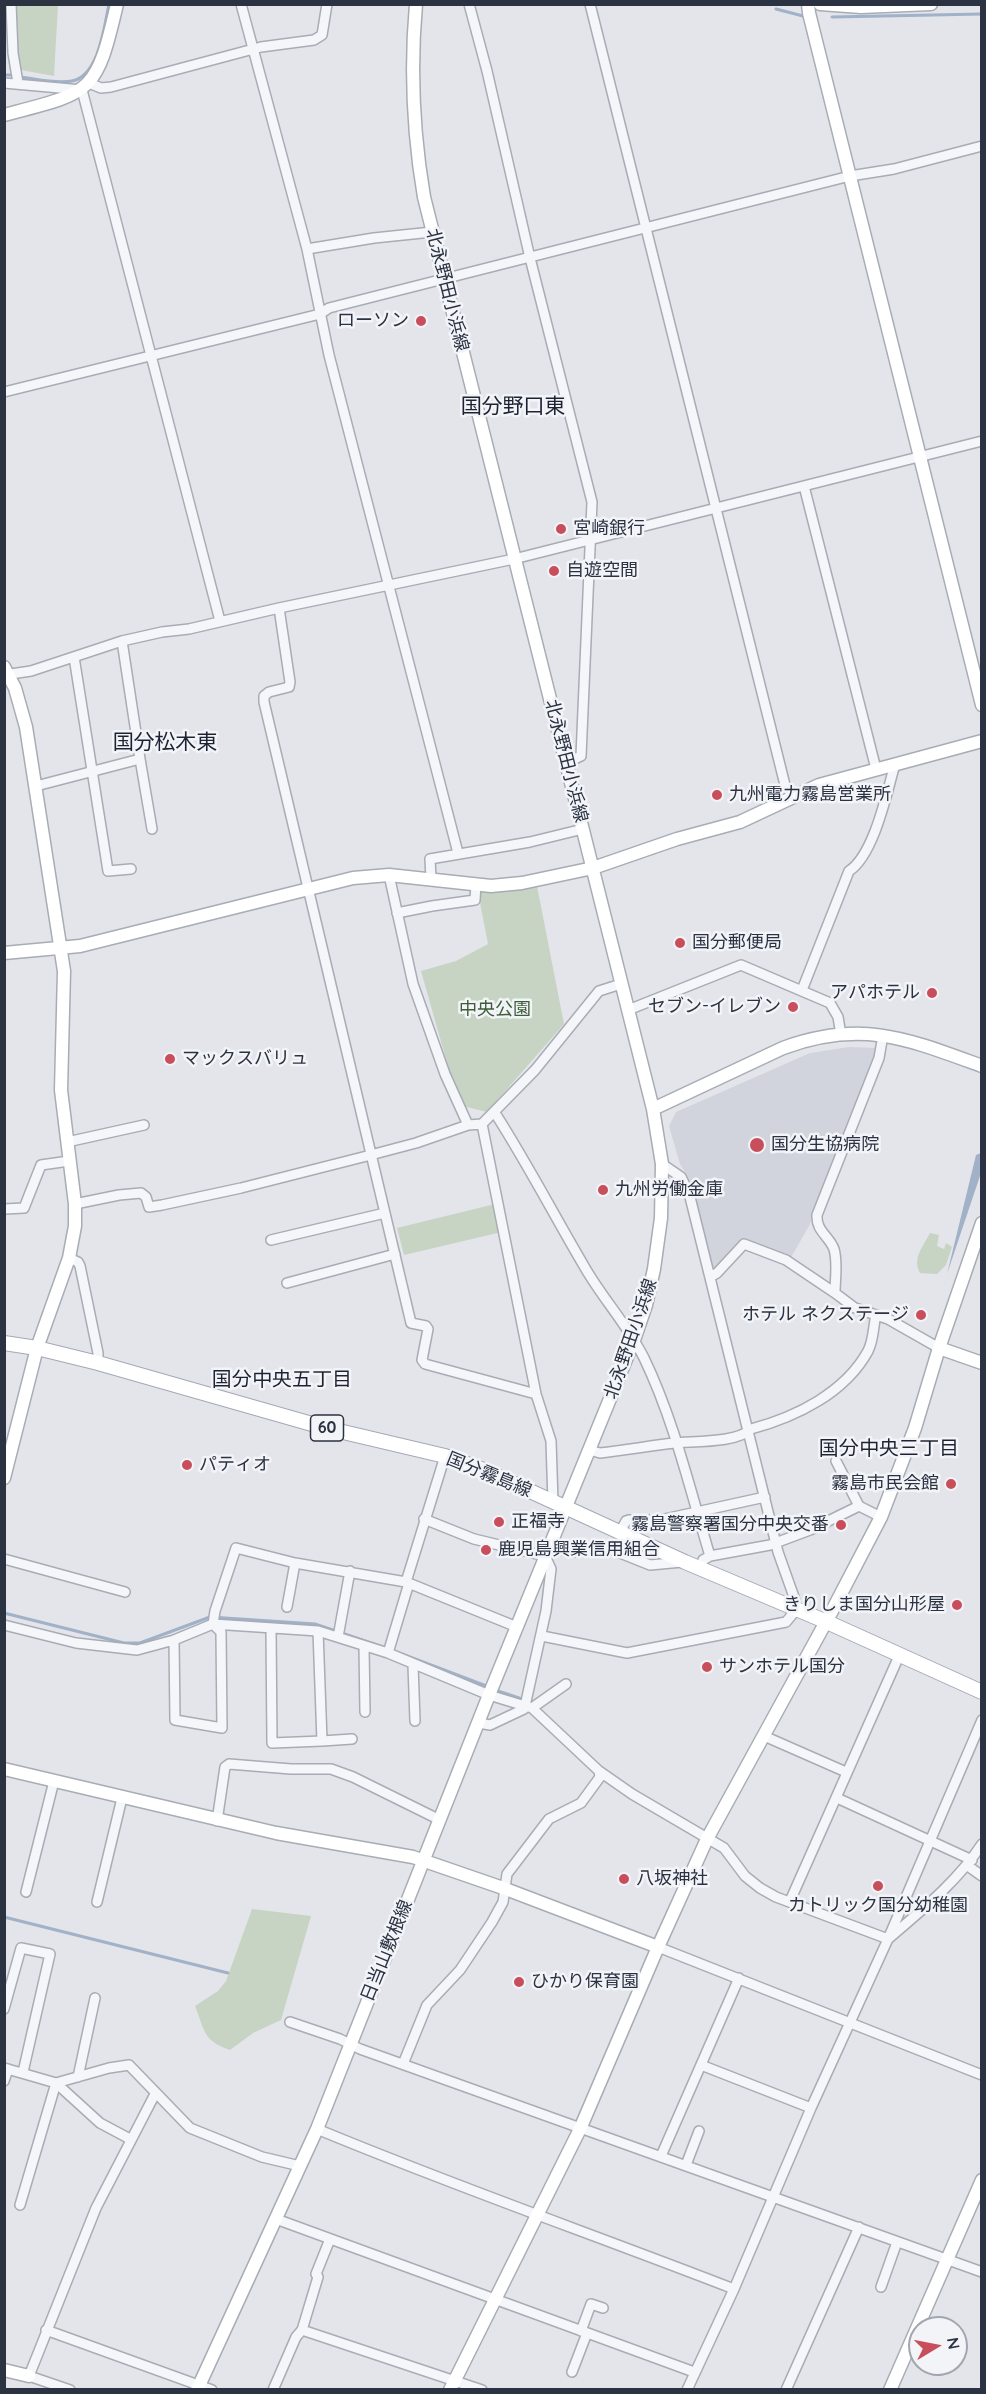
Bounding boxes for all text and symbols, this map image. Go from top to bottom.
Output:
street label: 北永野田小浜線 [421,226,473,354]
place label: ローソン [337,310,409,332]
marker: ローソン [414,314,428,328]
district label: 国分野口東 [461,394,565,420]
place label: 宮崎銀行 [573,518,645,540]
marker: 宮崎銀行 [554,522,568,536]
place label: 自遊空間 [566,560,638,582]
marker: 自遊空間 [547,564,561,578]
street label: 北永野田小浜線 [540,697,592,825]
district label: 国分松木東 [113,730,217,756]
place label: 九州電力霧島営業所 [729,784,891,806]
marker: 九州電力霧島営業所 [710,788,724,802]
place label: 国分郵便局 [692,932,782,954]
marker: 国分郵便局 [673,936,687,950]
place label: アパホテル [830,982,920,1004]
marker: アパホテル [925,986,939,1000]
place label: セブン-イレブン [648,996,781,1018]
park label: 中央公園 [459,999,531,1021]
marker: セブン-イレブン [786,1000,800,1014]
place label: マックスバリュ [182,1048,308,1070]
marker: マックスバリュ [163,1052,177,1066]
place label: 国分生協病院 [771,1134,879,1156]
marker: 国分生協病院 [748,1136,766,1154]
place label: 九州労働金庫 [615,1179,723,1201]
marker: 九州労働金庫 [596,1183,610,1197]
street label: 北永野田小浜線 [600,1276,662,1402]
place label: ホテル ネクステージ [742,1304,909,1326]
marker: ホテル ネクステージ [914,1308,928,1322]
district label: 国分中央五丁目 [212,1368,352,1392]
road number: 60 [310,1415,344,1441]
district label: 国分中央三丁目 [819,1437,959,1461]
street label: 国分霧島線 [443,1448,535,1502]
place label: パティオ [199,1454,271,1476]
marker: パティオ [180,1458,194,1472]
place label: 霧島市民会館 [831,1473,939,1495]
marker: 霧島市民会館 [944,1477,958,1491]
place label: 正福寺 [511,1511,565,1533]
place label: 霧島警察署国分中央交番 [631,1514,829,1536]
marker: 正福寺 [492,1515,506,1529]
marker: 霧島警察署国分中央交番 [834,1518,848,1532]
place label: 鹿児島興業信用組合 [498,1539,660,1561]
marker: 鹿児島興業信用組合 [479,1543,493,1557]
place label: きりしま国分山形屋 [783,1594,945,1616]
marker: きりしま国分山形屋 [950,1598,964,1612]
place label: サンホテル国分 [719,1656,845,1678]
marker: サンホテル国分 [700,1660,714,1674]
place label: 八坂神社 [636,1868,708,1890]
marker: 八坂神社 [617,1872,631,1886]
marker: カトリック国分幼稚園 [871,1879,885,1893]
place label: カトリック国分幼稚園 [788,1895,968,1917]
street label: 日当山敷根線 [357,1897,417,2005]
place label: ひかり保育園 [531,1971,639,1993]
marker: ひかり保育園 [512,1975,526,1989]
north arrow [908,2316,968,2376]
text: N [943,2336,965,2351]

